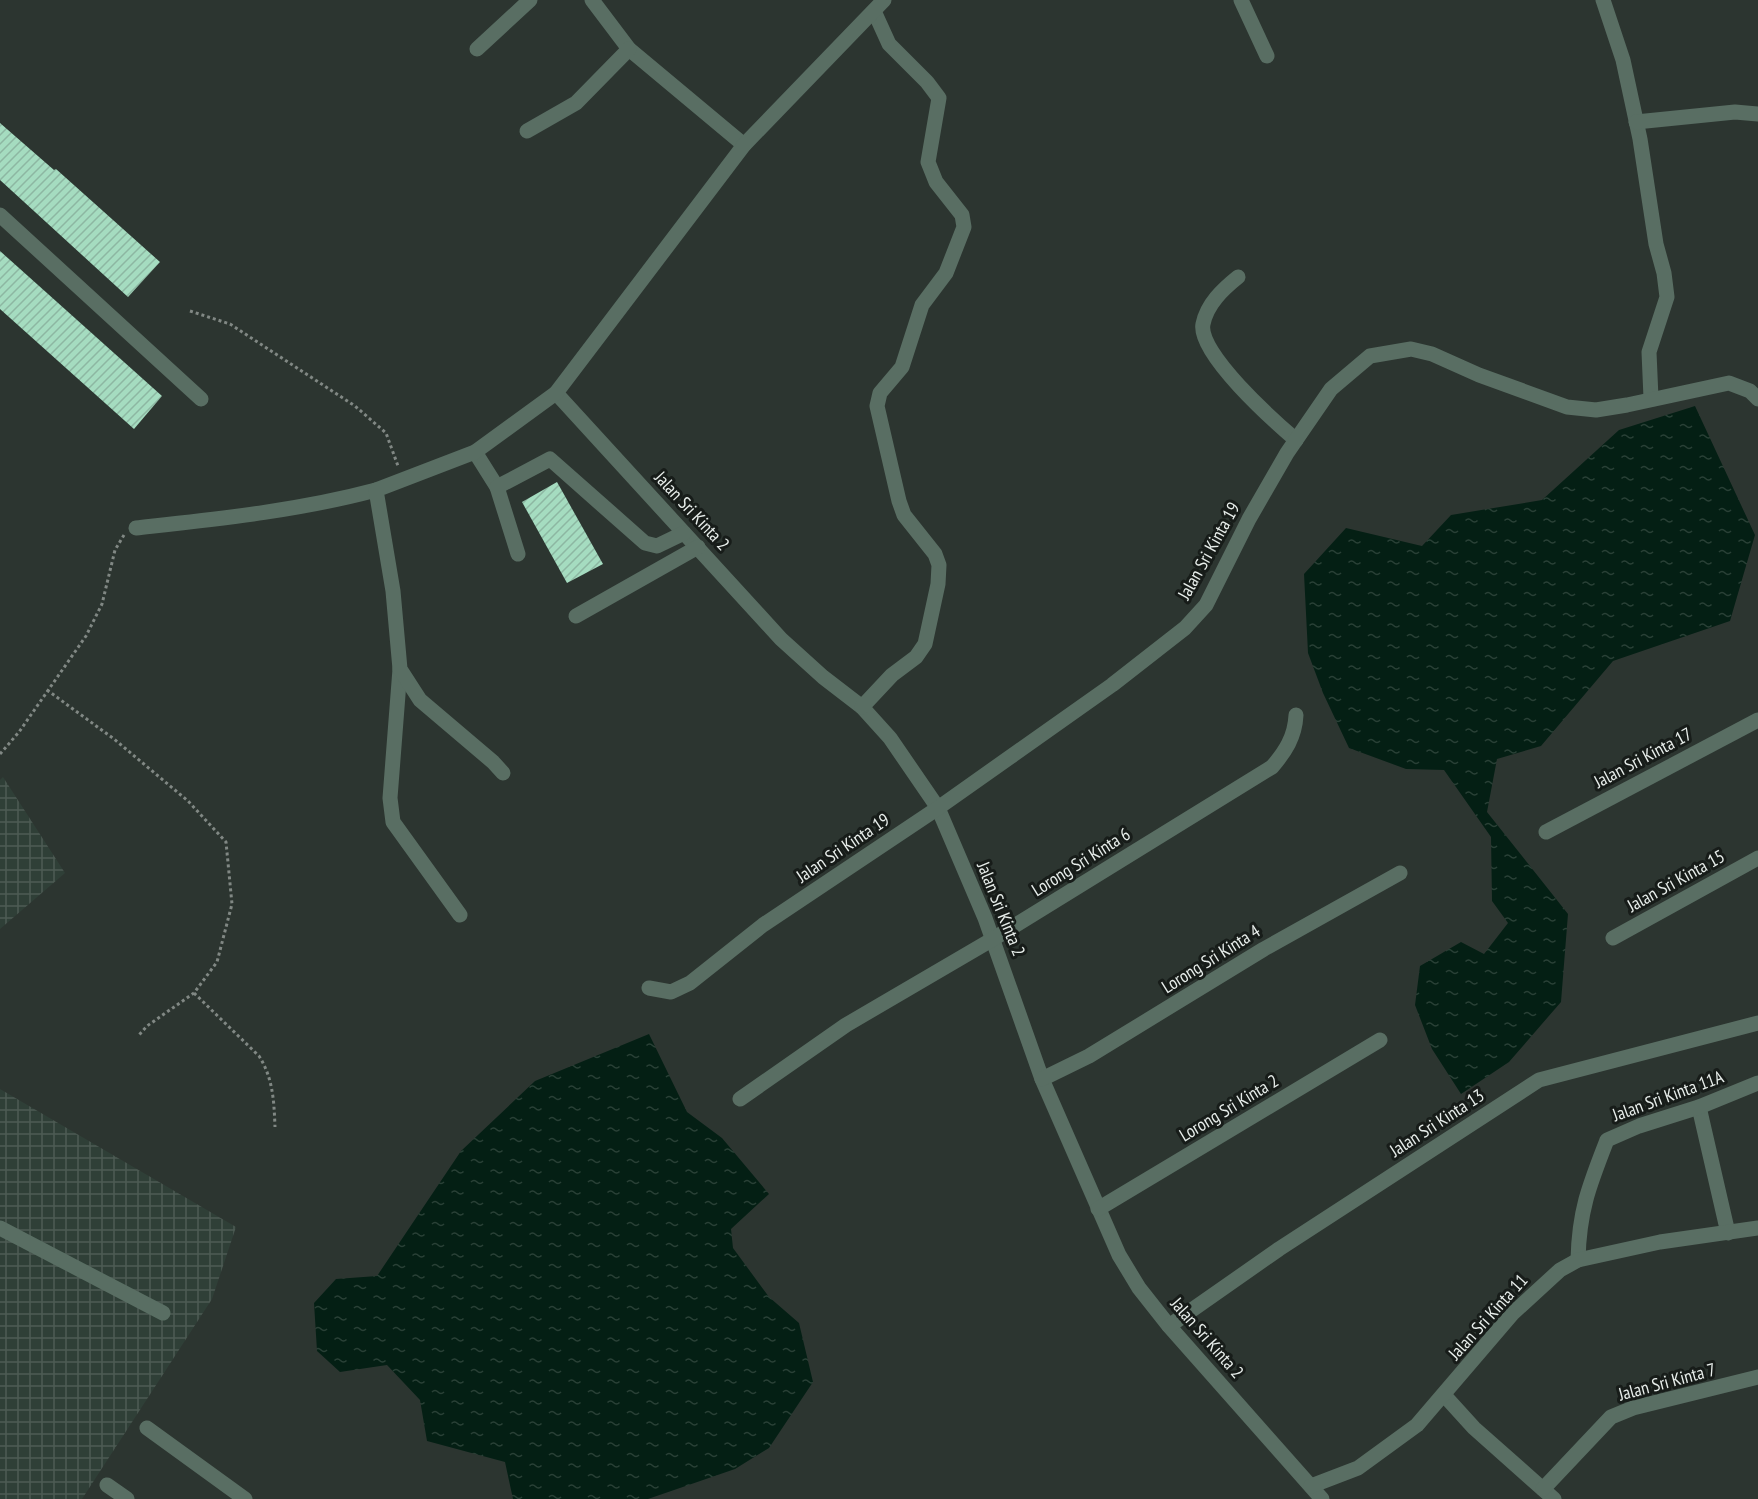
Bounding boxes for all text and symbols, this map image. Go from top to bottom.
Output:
street label: Jalan Sri Kinta 2 [649,466,735,555]
street label: Jalan Sri Kinta 19 [1172,498,1245,604]
street label: Jalan Sri Kinta 17 [1589,722,1696,794]
street label: Jalan Sri Kinta 19 [791,808,894,888]
street label: Lorong Sri Kinta 6 [1027,822,1134,901]
street label: Jalan Sri Kinta 15 [1622,844,1729,917]
street label: Jalan Sri Kinta 2 [972,857,1031,959]
street label: Lorong Sri Kinta 4 [1157,919,1264,998]
street label: Jalan Sri Kinta 11A [1608,1065,1727,1127]
street label: Lorong Sri Kinta 2 [1175,1069,1283,1146]
street label: Jalan Sri Kinta 13 [1384,1084,1488,1162]
street label: Jalan Sri Kinta 11 [1442,1269,1532,1365]
street label: Jalan Sri Kinta 2 [1165,1292,1249,1383]
street label: Jalan Sri Kinta 7 [1615,1357,1718,1406]

